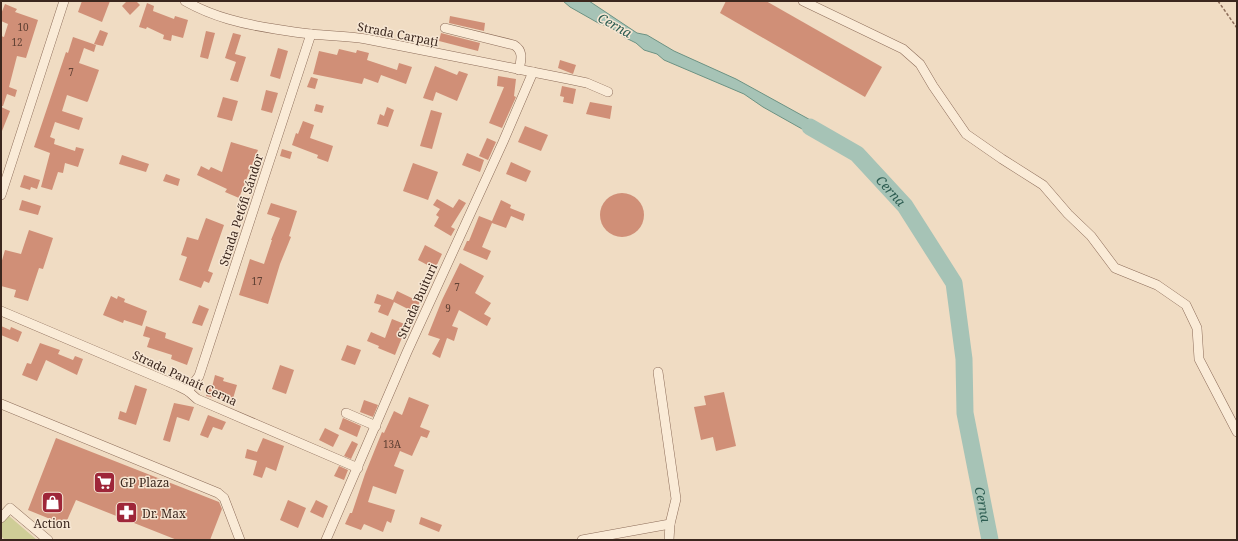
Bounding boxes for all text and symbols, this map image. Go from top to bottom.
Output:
water label: Cerna [595,8,635,42]
street label: Strada Carpați [356,18,440,50]
house number: 10 [17,20,29,34]
house number: 12 [11,35,23,49]
house number: 7 [68,65,74,79]
street label: Strada Petőfi Sándor [215,151,267,268]
water label: Cerna [872,171,910,210]
street label: Strada Buituri [393,260,441,341]
house number: 17 [251,274,263,288]
house number: 7 [454,280,460,294]
house number: 9 [445,301,451,315]
street label: Strada Panait Cerna [130,346,240,410]
house number: 13A [383,437,402,451]
supermarket icon: GP Plaza [91,469,117,495]
place label: GP Plaza [120,474,170,491]
water label: Cerna [971,485,995,524]
shop icon: Action [39,489,65,515]
pharmacy icon: Dr. Max [113,500,139,526]
place label: Dr. Max [142,505,186,522]
place label: Action [34,515,71,532]

